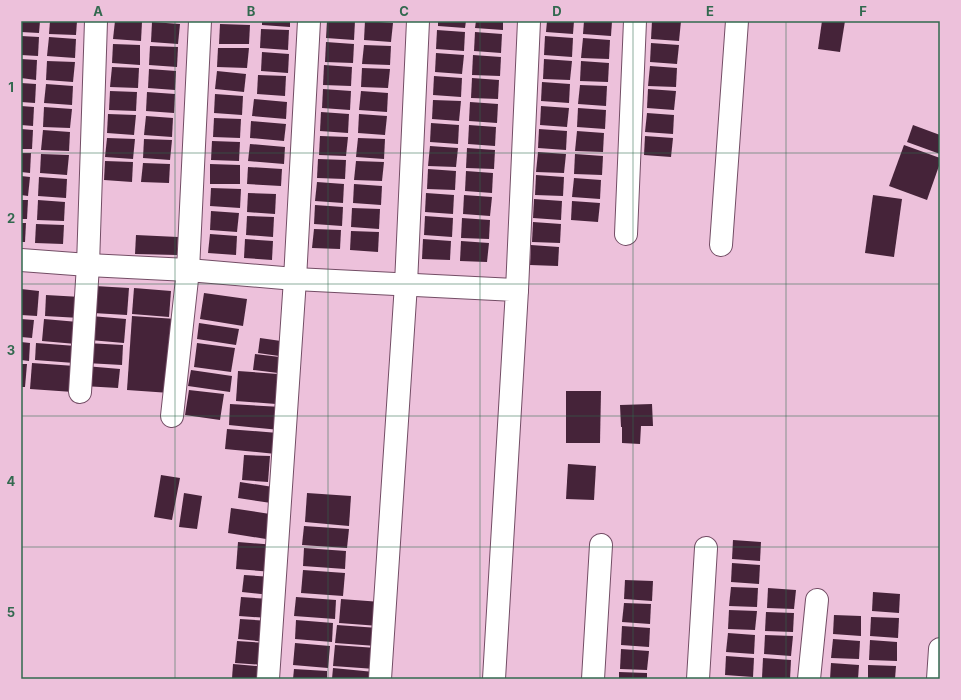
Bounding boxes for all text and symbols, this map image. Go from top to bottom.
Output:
text: A [93,3,103,19]
text: B [247,3,256,19]
text: C [399,3,409,19]
text: D [552,3,562,19]
text: E [706,3,714,19]
text: F [859,3,867,19]
text: 1 [8,79,14,95]
text: 2 [7,210,15,226]
text: 3 [7,342,15,358]
text: 4 [7,473,16,489]
text: 5 [7,604,15,620]

